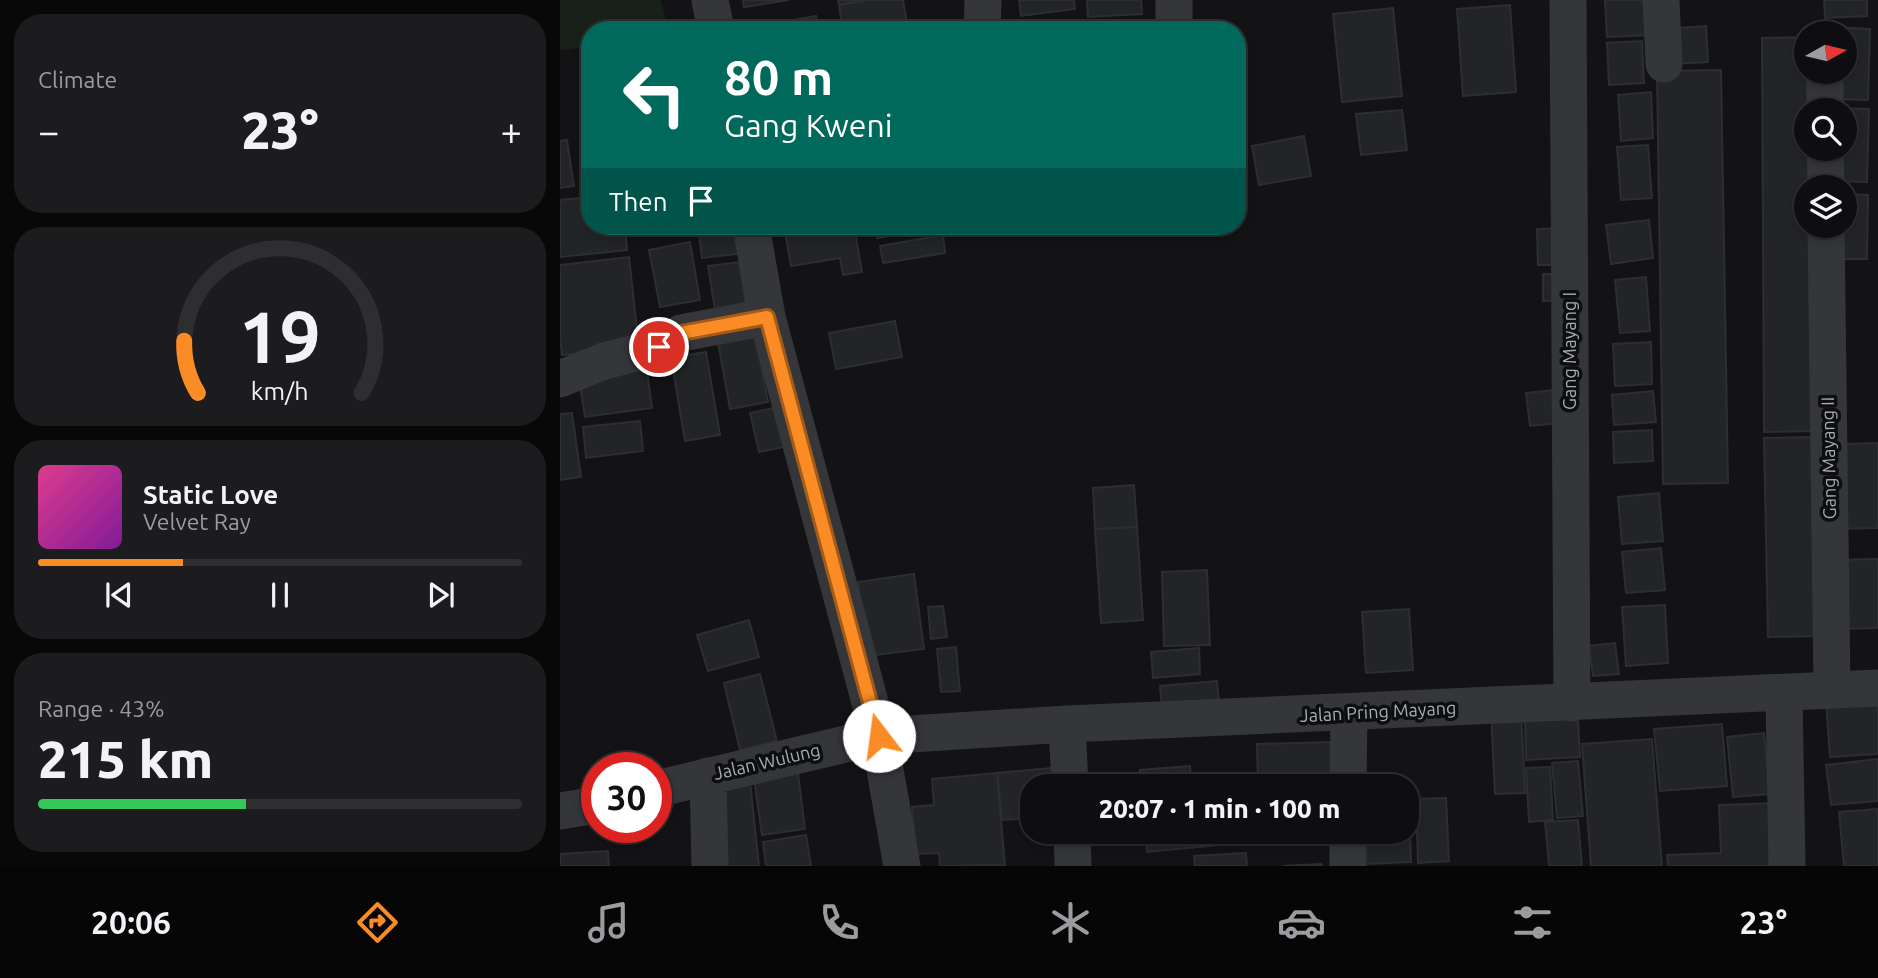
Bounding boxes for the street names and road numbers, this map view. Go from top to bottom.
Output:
street label: Gang Mayang I [1559,292,1579,410]
street label: Gang Mayang II [1817,397,1839,520]
street label: Jalan Pring Mayang [1299,697,1457,725]
street label: Jalan Wulung [711,739,822,783]

